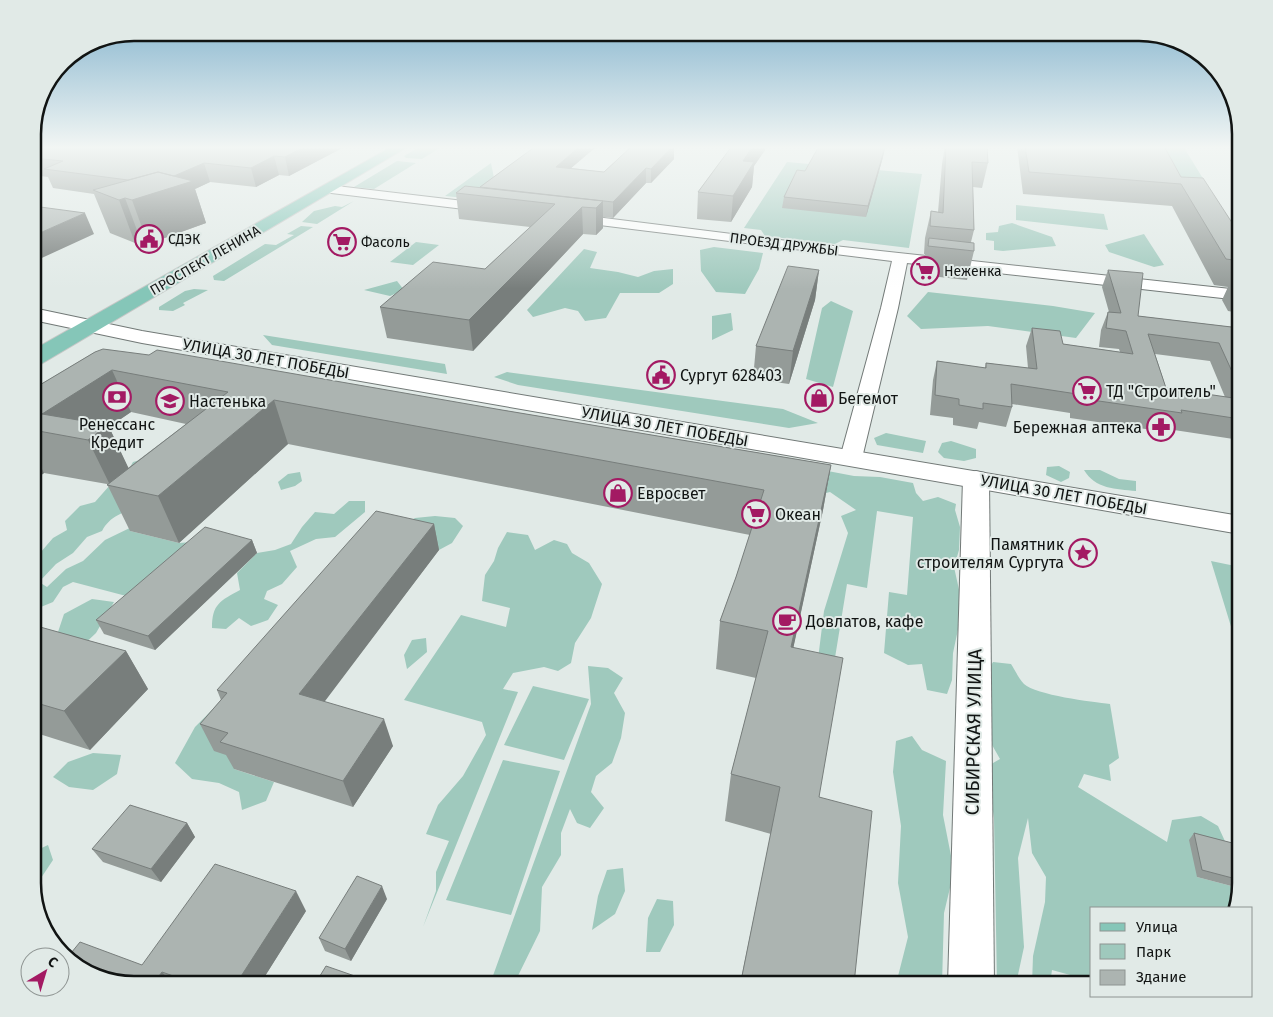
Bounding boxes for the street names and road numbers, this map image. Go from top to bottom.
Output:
street label: ПРОСПЕКТ ЛЕНИНА [147,222,263,299]
street label: ПРОЕЗД ДРУЖБЫ [729,229,839,260]
street label: УЛИЦА 30 ЛЕТ ПОБЕДЫ [181,334,351,383]
street label: УЛИЦА 30 ЛЕТ ПОБЕДЫ [580,402,750,451]
street label: УЛИЦА 30 ЛЕТ ПОБЕДЫ [979,470,1149,519]
street label: СИБИРСКАЯ УЛИЦА [961,648,986,816]

